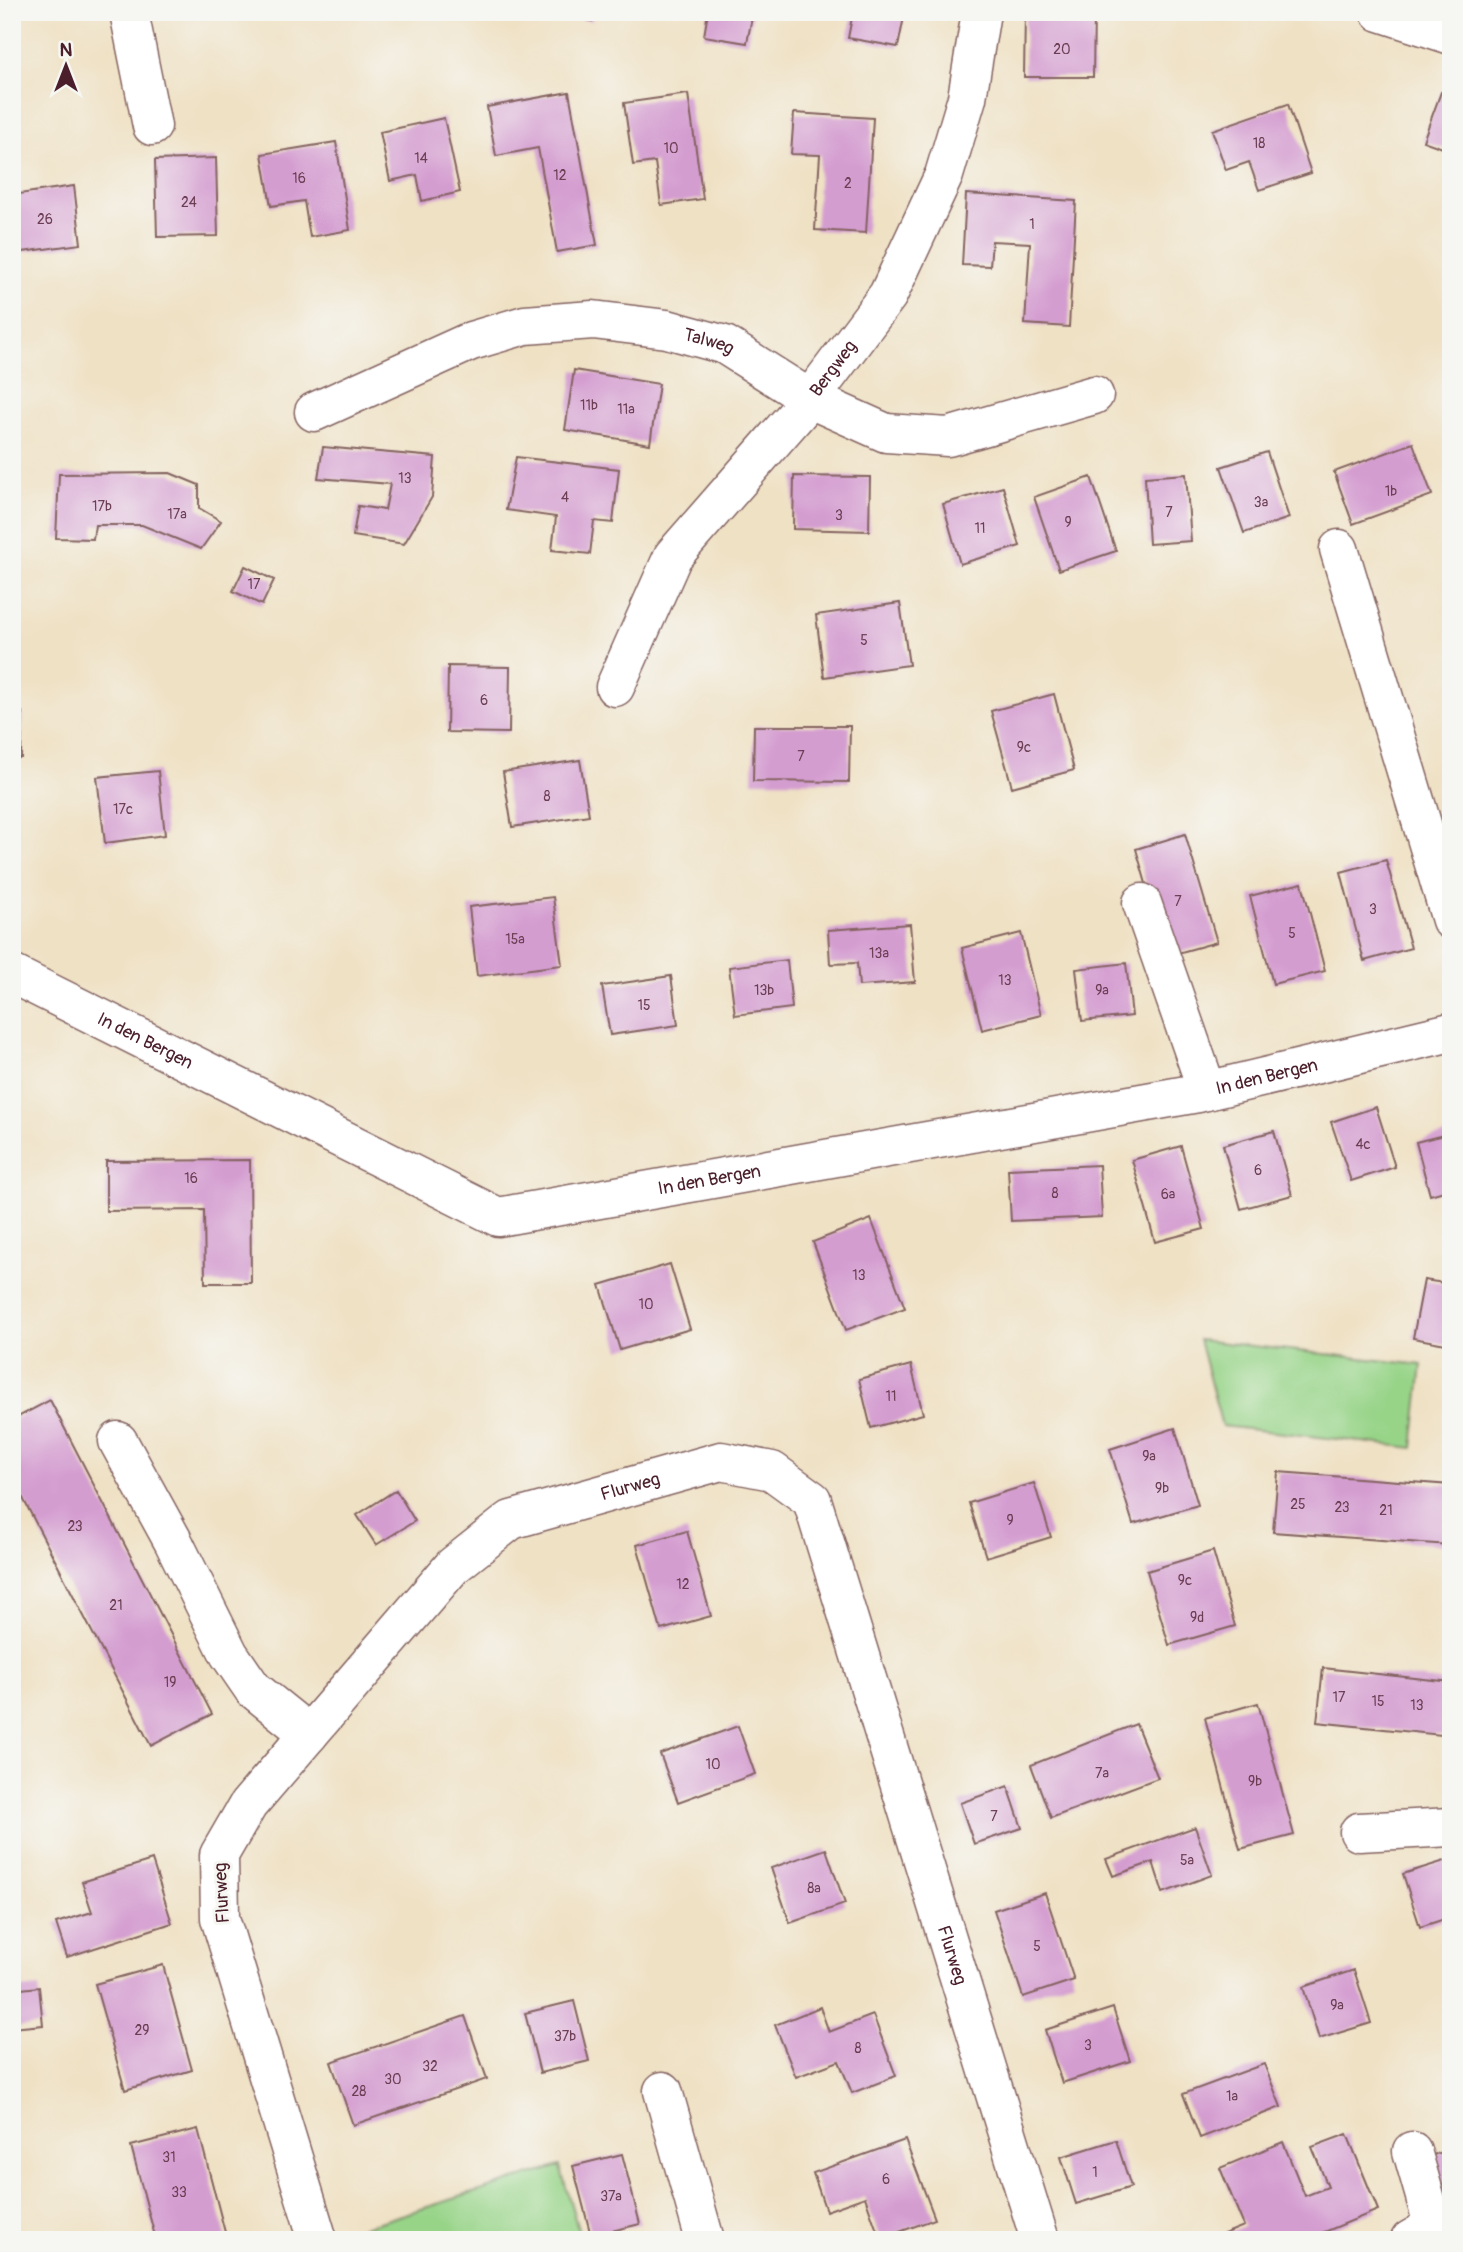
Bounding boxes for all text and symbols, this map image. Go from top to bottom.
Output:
north arrow [32,32,102,102]
text: N [60,38,73,62]
house number: 20 [1053,41,1071,58]
house number: 18 [1253,135,1265,152]
house number: 10 [663,140,679,157]
house number: 14 [414,150,428,167]
house number: 12 [553,167,567,184]
house number: 16 [292,170,306,187]
house number: 2 [844,175,852,192]
house number: 24 [181,194,197,211]
house number: 26 [37,211,53,228]
house number: 1 [1029,216,1035,233]
street label: Talweg [681,323,739,360]
street label: Bergweg [804,336,862,401]
house number: 11b [580,397,598,414]
house number: 11a [617,401,635,418]
house number: 13 [398,470,412,487]
house number: 1b [1385,483,1397,500]
house number: 4 [561,489,569,506]
house number: 3a [1254,494,1268,511]
house number: 17b [92,498,112,515]
house number: 7 [1165,504,1173,521]
house number: 17a [167,506,187,523]
house number: 3 [835,507,843,524]
house number: 9 [1064,514,1072,531]
house number: 11 [975,520,985,537]
house number: 17 [248,576,261,593]
house number: 5 [860,632,868,649]
house number: 6 [480,692,488,709]
house number: 9c [1017,739,1031,756]
house number: 7 [797,748,805,765]
house number: 8 [543,788,551,805]
house number: 17c [113,801,133,818]
house number: 7 [1174,893,1182,910]
house number: 3 [1369,901,1377,918]
house number: 5 [1288,925,1296,942]
house number: 15a [505,931,525,948]
house number: 13a [869,945,889,962]
house number: 13 [998,972,1012,989]
house number: 13b [754,982,774,999]
house number: 9a [1095,982,1109,999]
house number: 15 [637,997,651,1014]
street label: In den Bergen [94,1007,197,1074]
street label: In den Bergen [1213,1053,1320,1100]
house number: 4c [1355,1136,1371,1153]
street label: In den Bergen [656,1159,763,1200]
house number: 6 [1254,1162,1262,1179]
house number: 16 [184,1170,198,1187]
house number: 8 [1051,1185,1059,1202]
house number: 6a [1161,1186,1175,1203]
house number: 13 [852,1267,866,1284]
house number: 10 [638,1296,654,1313]
house number: 11 [886,1388,896,1405]
house number: 9a [1142,1448,1156,1465]
street label: Flurweg [598,1467,662,1506]
house number: 9b [1155,1480,1169,1497]
house number: 25 [1290,1496,1306,1513]
house number: 23 [1334,1499,1350,1516]
house number: 21 [1379,1502,1393,1519]
house number: 9 [1006,1512,1014,1529]
house number: 23 [67,1518,83,1535]
house number: 9c [1178,1572,1192,1589]
house number: 12 [676,1576,690,1593]
house number: 21 [109,1597,123,1614]
house number: 9d [1190,1609,1204,1626]
house number: 19 [164,1674,176,1691]
house number: 17 [1333,1689,1346,1706]
house number: 15 [1371,1693,1385,1710]
house number: 13 [1410,1697,1424,1714]
house number: 10 [705,1756,721,1773]
house number: 7a [1095,1765,1109,1782]
house number: 9b [1248,1773,1262,1790]
house number: 7 [990,1808,998,1825]
house number: 5a [1180,1852,1194,1869]
street label: Flurweg [209,1862,235,1924]
house number: 8a [807,1880,821,1897]
street label: Flurweg [932,1923,972,1987]
house number: 5 [1033,1938,1041,1955]
house number: 9a [1330,1997,1344,2014]
house number: 29 [134,2022,150,2039]
house number: 37b [554,2028,576,2045]
house number: 3 [1084,2037,1092,2054]
house number: 8 [854,2040,862,2057]
house number: 32 [422,2058,438,2075]
house number: 30 [384,2071,402,2088]
house number: 28 [352,2083,366,2100]
house number: 1a [1226,2088,1238,2105]
house number: 31 [162,2149,176,2166]
house number: 1 [1092,2164,1098,2181]
house number: 6 [882,2171,890,2188]
house number: 33 [171,2184,187,2201]
house number: 37a [600,2188,622,2205]

